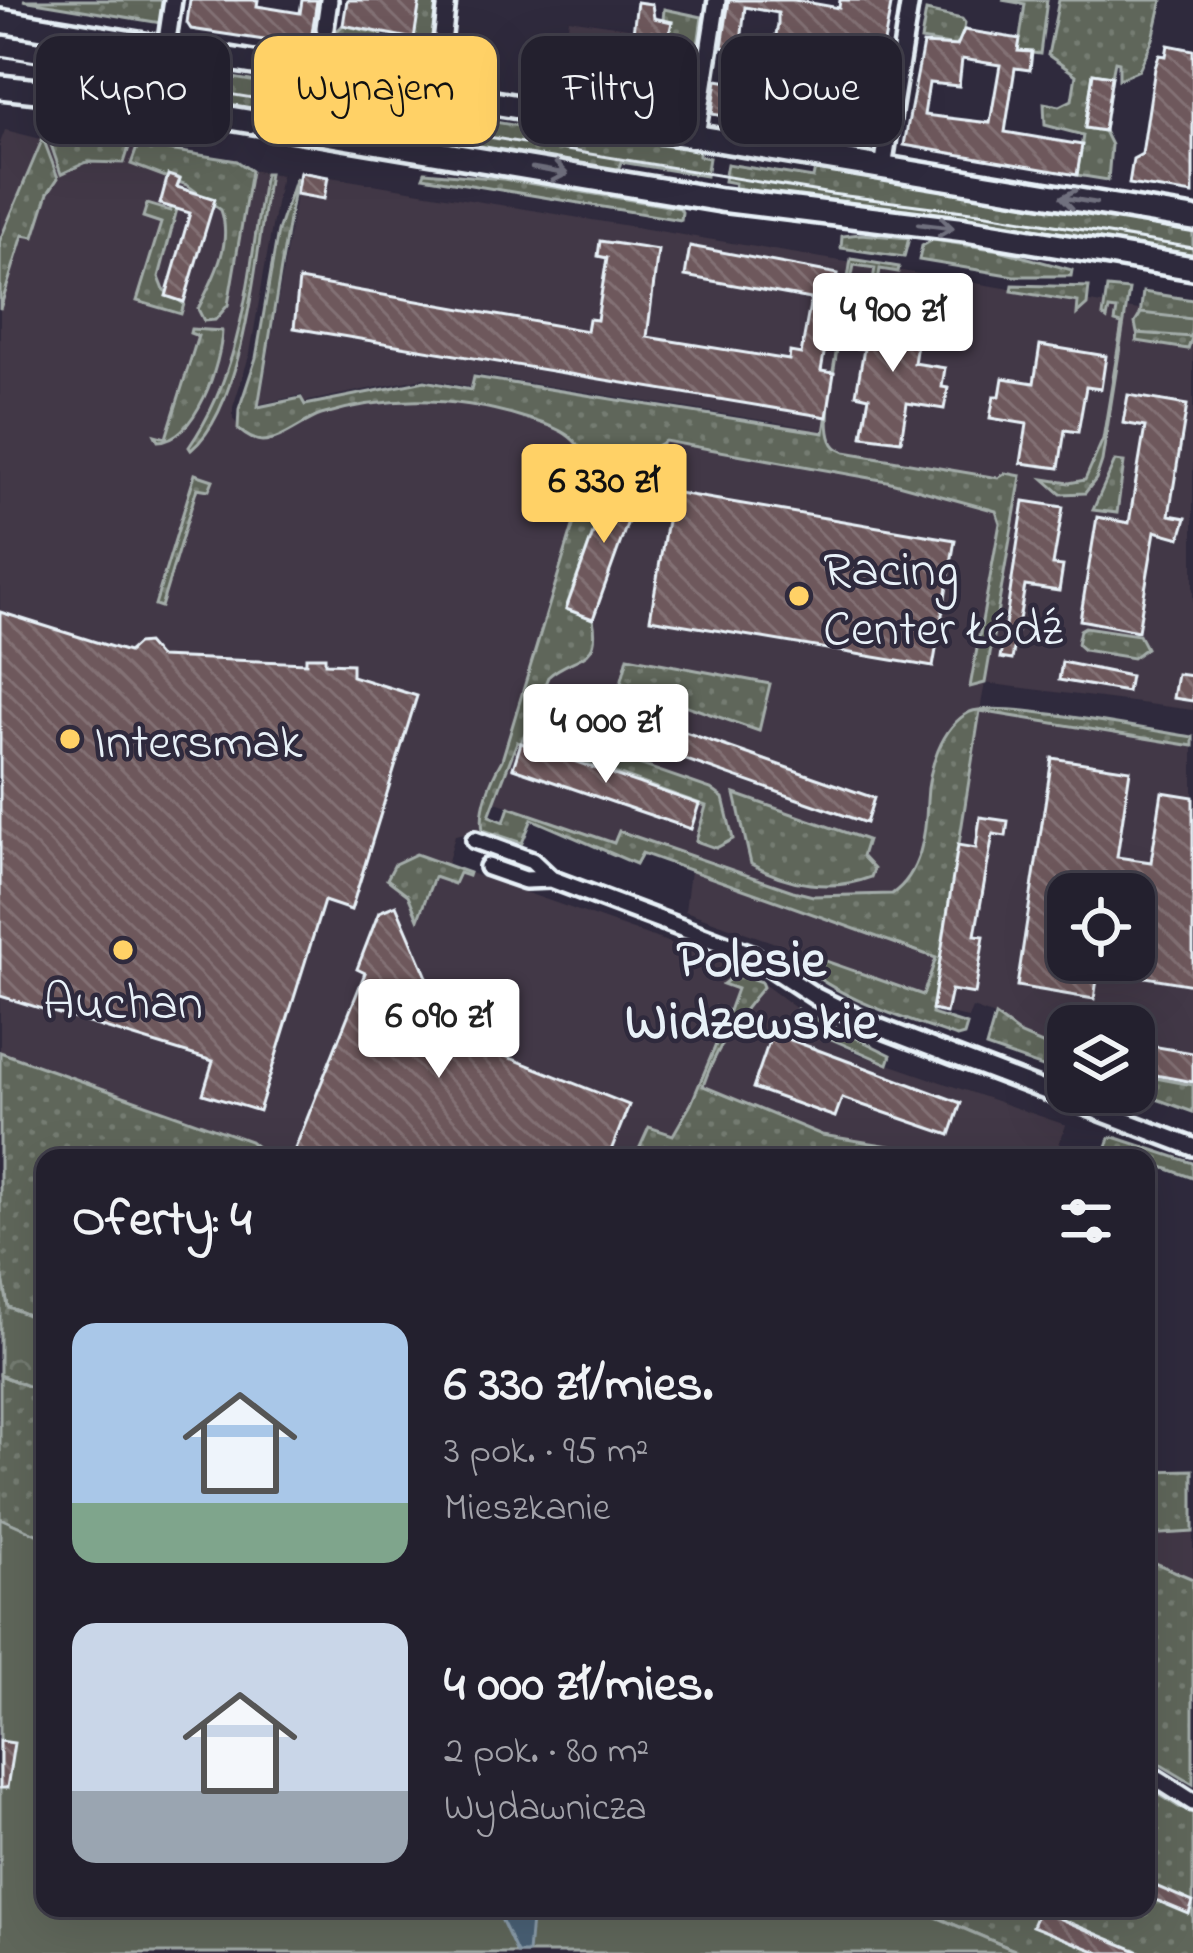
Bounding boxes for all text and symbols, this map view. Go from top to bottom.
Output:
chip: Kupno [36,36,230,144]
chip: Wynajem [254,36,497,144]
chip: Filtry [521,36,697,144]
chip: Nowe [721,36,902,144]
one-way arrow [530,161,569,184]
one-way arrow [1059,187,1098,210]
one-way arrow [916,216,955,238]
pin: 4 900 zł [769,273,1017,375]
text: 4 900 zł [840,283,946,340]
pin: 6 330 zł [480,444,728,546]
text: 6 330 zł [549,454,659,511]
place label: Racing Center Łódź [823,535,1064,669]
marker: Racing Center Łódź [786,583,812,609]
pin: 4 000 zł [482,684,730,786]
text: 4 000 zł [550,694,662,751]
place label: Intersmak [94,707,303,782]
marker: Intersmak [57,726,83,752]
map controls [1047,873,1155,1113]
button: locate [1047,873,1155,981]
district label: Polesie Widzewskie [625,924,879,1064]
marker: Auchan [110,937,136,963]
place label: Auchan [43,968,203,1043]
pin: 6 090 zł [315,979,563,1081]
text: 6 090 zł [385,989,493,1046]
button: layers [1047,1005,1155,1113]
text: Oferty: 4 [72,1184,251,1259]
icon: filters [1053,1188,1119,1254]
text: 6 330 zł/mies. [444,1349,713,1424]
icon: home [168,1371,312,1515]
text: 3 pok. · 95 m² [444,1424,649,1481]
text: Mieszkanie [444,1481,610,1538]
text: 4 000 zł/mies. [444,1649,713,1724]
icon: home [168,1671,312,1815]
text: 2 pok. · 80 m² [444,1724,649,1781]
text: Wydawnicza [444,1781,647,1838]

